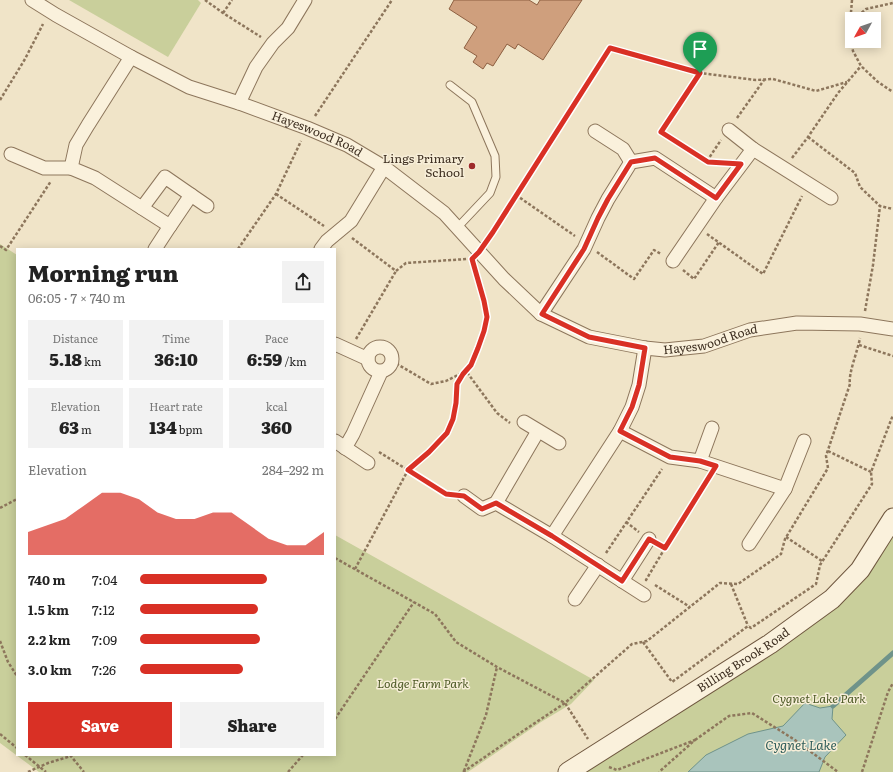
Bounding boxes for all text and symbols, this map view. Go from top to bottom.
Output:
north arrow [845,12,881,48]
map controls [845,12,881,48]
pin [683,32,717,73]
icon: arrive [689,38,711,60]
street label: Hayeswood Road [269,106,367,161]
place label: Lings Primary School [383,149,464,181]
marker: Lings Primary School [467,161,477,171]
text: Morning run [28,256,178,289]
button: share [282,261,324,303]
text: 06:05 · 7 × 740 m [28,288,125,307]
street label: Hayeswood Road [662,319,759,358]
text: Distance [53,330,98,346]
text: Time [162,330,190,346]
text: Pace [265,330,288,346]
text: 5.18 [49,346,82,371]
text: 36:10 [154,346,198,371]
text: 6:59 [247,346,282,371]
text: km [82,353,101,369]
text: /km [282,353,307,369]
text: Elevation [50,398,100,414]
text: Heart rate [149,398,203,414]
text: kcal [266,398,288,414]
text: 63 [59,414,79,439]
text: 134 [149,414,177,439]
text: 360 [261,414,292,439]
text: m [79,421,92,437]
text: bpm [177,421,203,437]
text: Elevation [28,460,87,479]
text: 284–292 m [262,460,324,479]
text: 740 m [28,570,66,589]
text: 7:04 [92,570,117,589]
text: 1.5 km [28,600,69,619]
text: 7:12 [92,600,115,619]
street label: Billing Brook Road [693,622,793,696]
text: 2.2 km [28,630,71,649]
text: 7:09 [92,630,117,649]
text: 3.0 km [28,660,72,679]
text: 7:26 [92,660,116,679]
park label: Lodge Farm Park [377,674,469,692]
park label: Cygnet Lake Park [772,689,866,707]
button: Save [28,702,172,748]
button: Share [180,702,324,748]
water label: Cygnet Lake [765,735,837,754]

